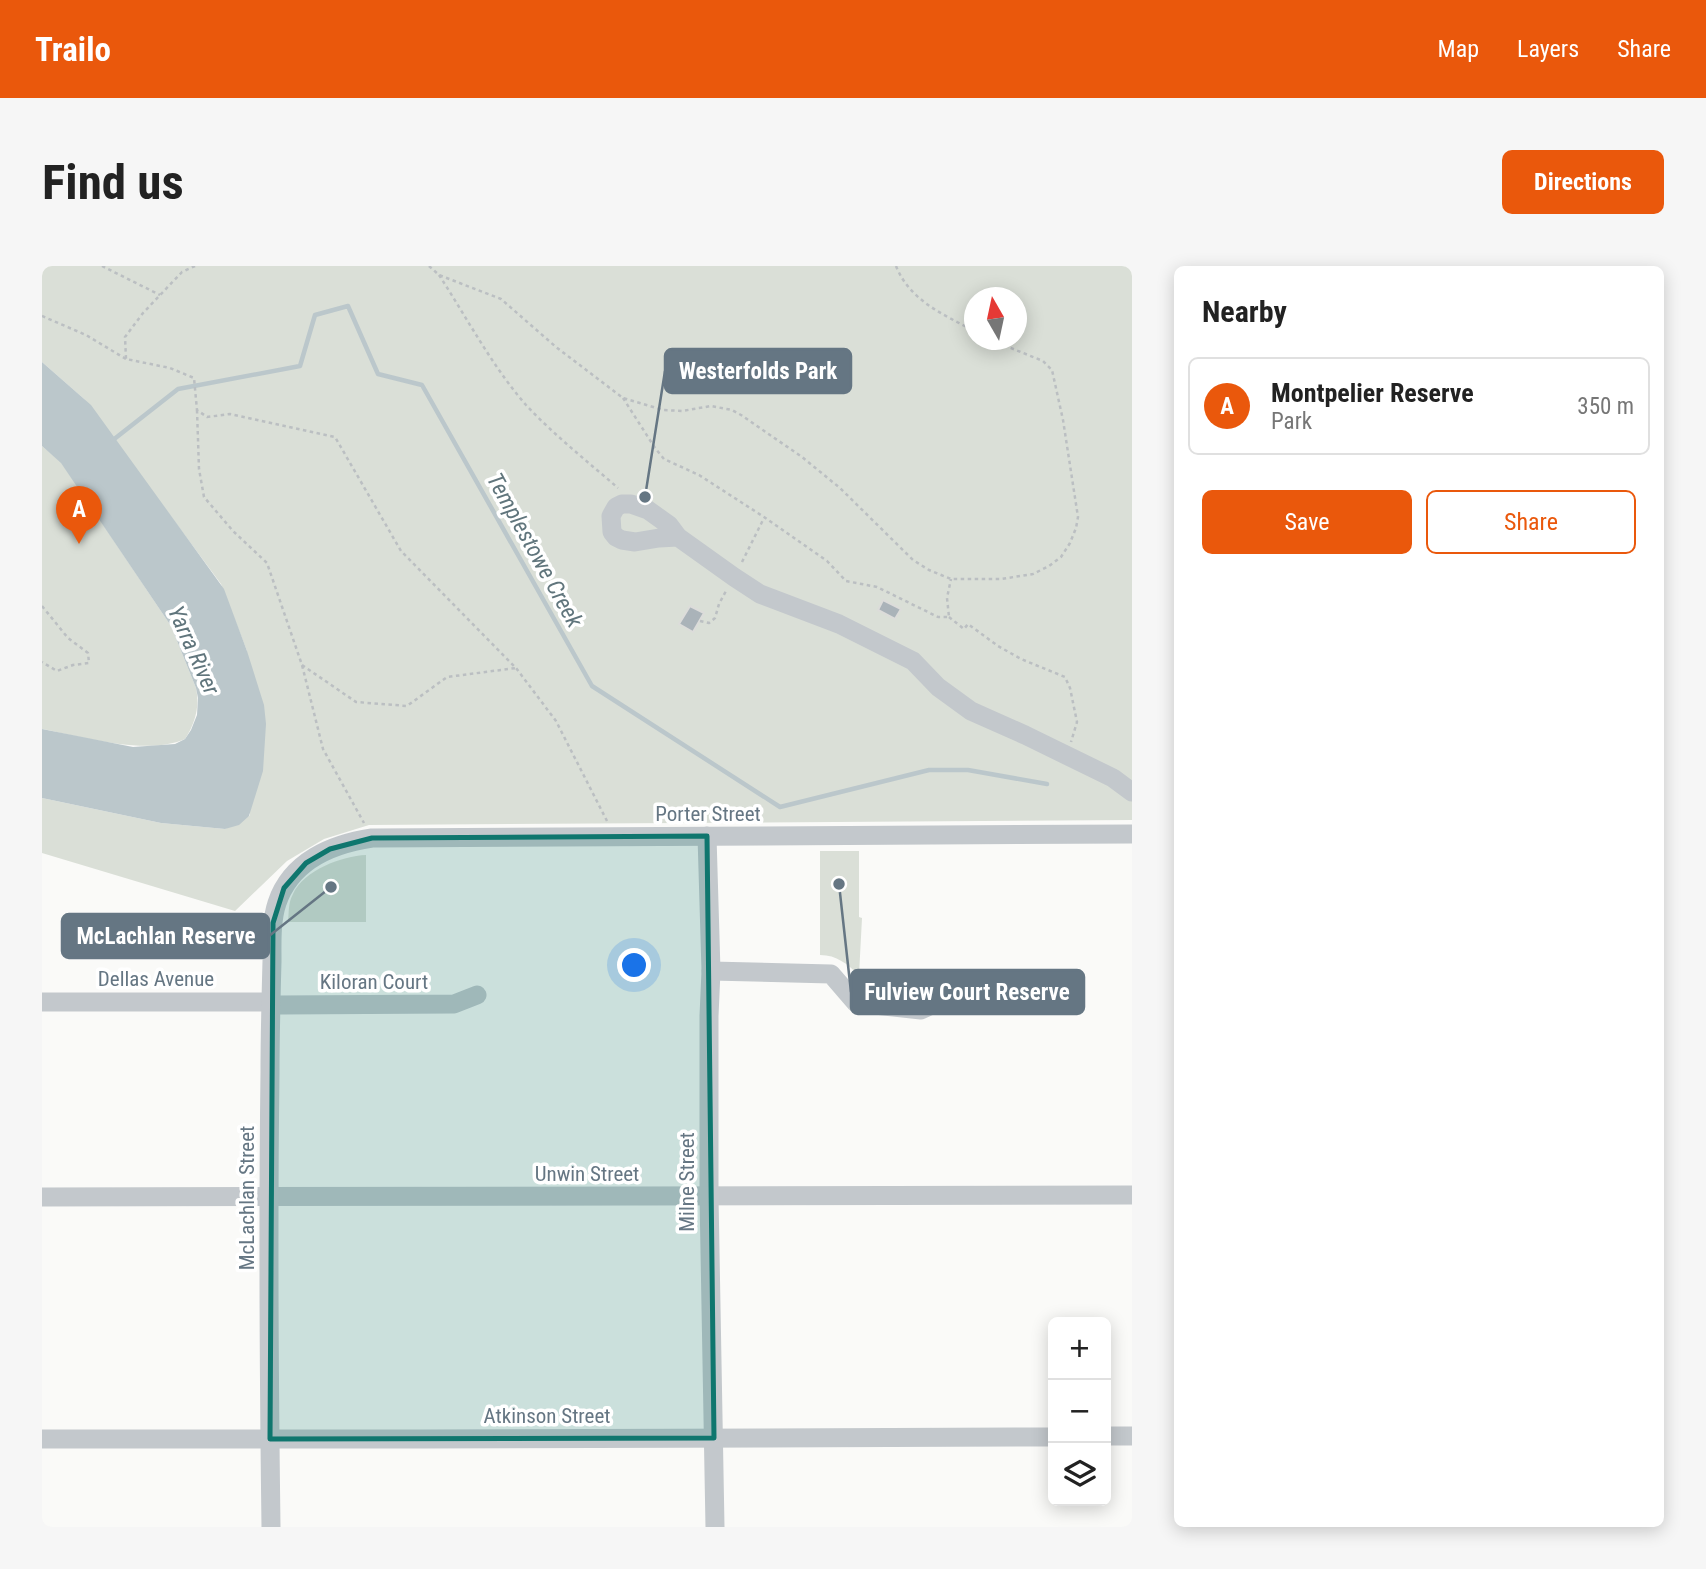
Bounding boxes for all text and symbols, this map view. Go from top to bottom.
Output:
text: Trailo [35,30,111,69]
text: Map [1438,35,1479,63]
text: Layers [1517,35,1579,63]
text: Share [1617,35,1671,63]
button: Directions [1502,150,1664,214]
text: Find us [42,154,184,211]
north arrow [964,287,1027,350]
text: Nearby [1202,294,1287,329]
callout: Westerfolds Park [665,349,851,393]
text: Westerfolds Park [679,358,838,385]
text: Montpelier Reserve [1271,378,1474,408]
text: A [1220,393,1234,420]
text: 350 m [1577,393,1634,420]
text: Park [1271,408,1312,435]
water label: Templestowe Creek [481,468,589,633]
pin: A [56,486,102,544]
button: Save [1202,490,1412,554]
button: Share [1426,490,1636,554]
water label: Yarra River [162,602,226,700]
street label: Porter Street [655,802,761,826]
callout: McLachlan Reserve [62,914,269,958]
text: McLachlan Reserve [76,923,256,950]
your location [617,948,651,982]
street label: Dellas Avenue [98,967,214,991]
street label: Kiloran Court [320,970,428,994]
callout: Fulview Court Reserve [851,970,1084,1014]
text: Fulview Court Reserve [864,979,1070,1006]
street label: McLachlan Street [235,1126,259,1270]
street label: Milne Street [675,1132,699,1232]
street label: Unwin Street [535,1162,639,1186]
map controls [1048,1317,1111,1506]
button: + [1048,1317,1111,1380]
button: − [1048,1380,1111,1443]
street label: Atkinson Street [484,1404,610,1428]
button: layers [1048,1443,1111,1506]

